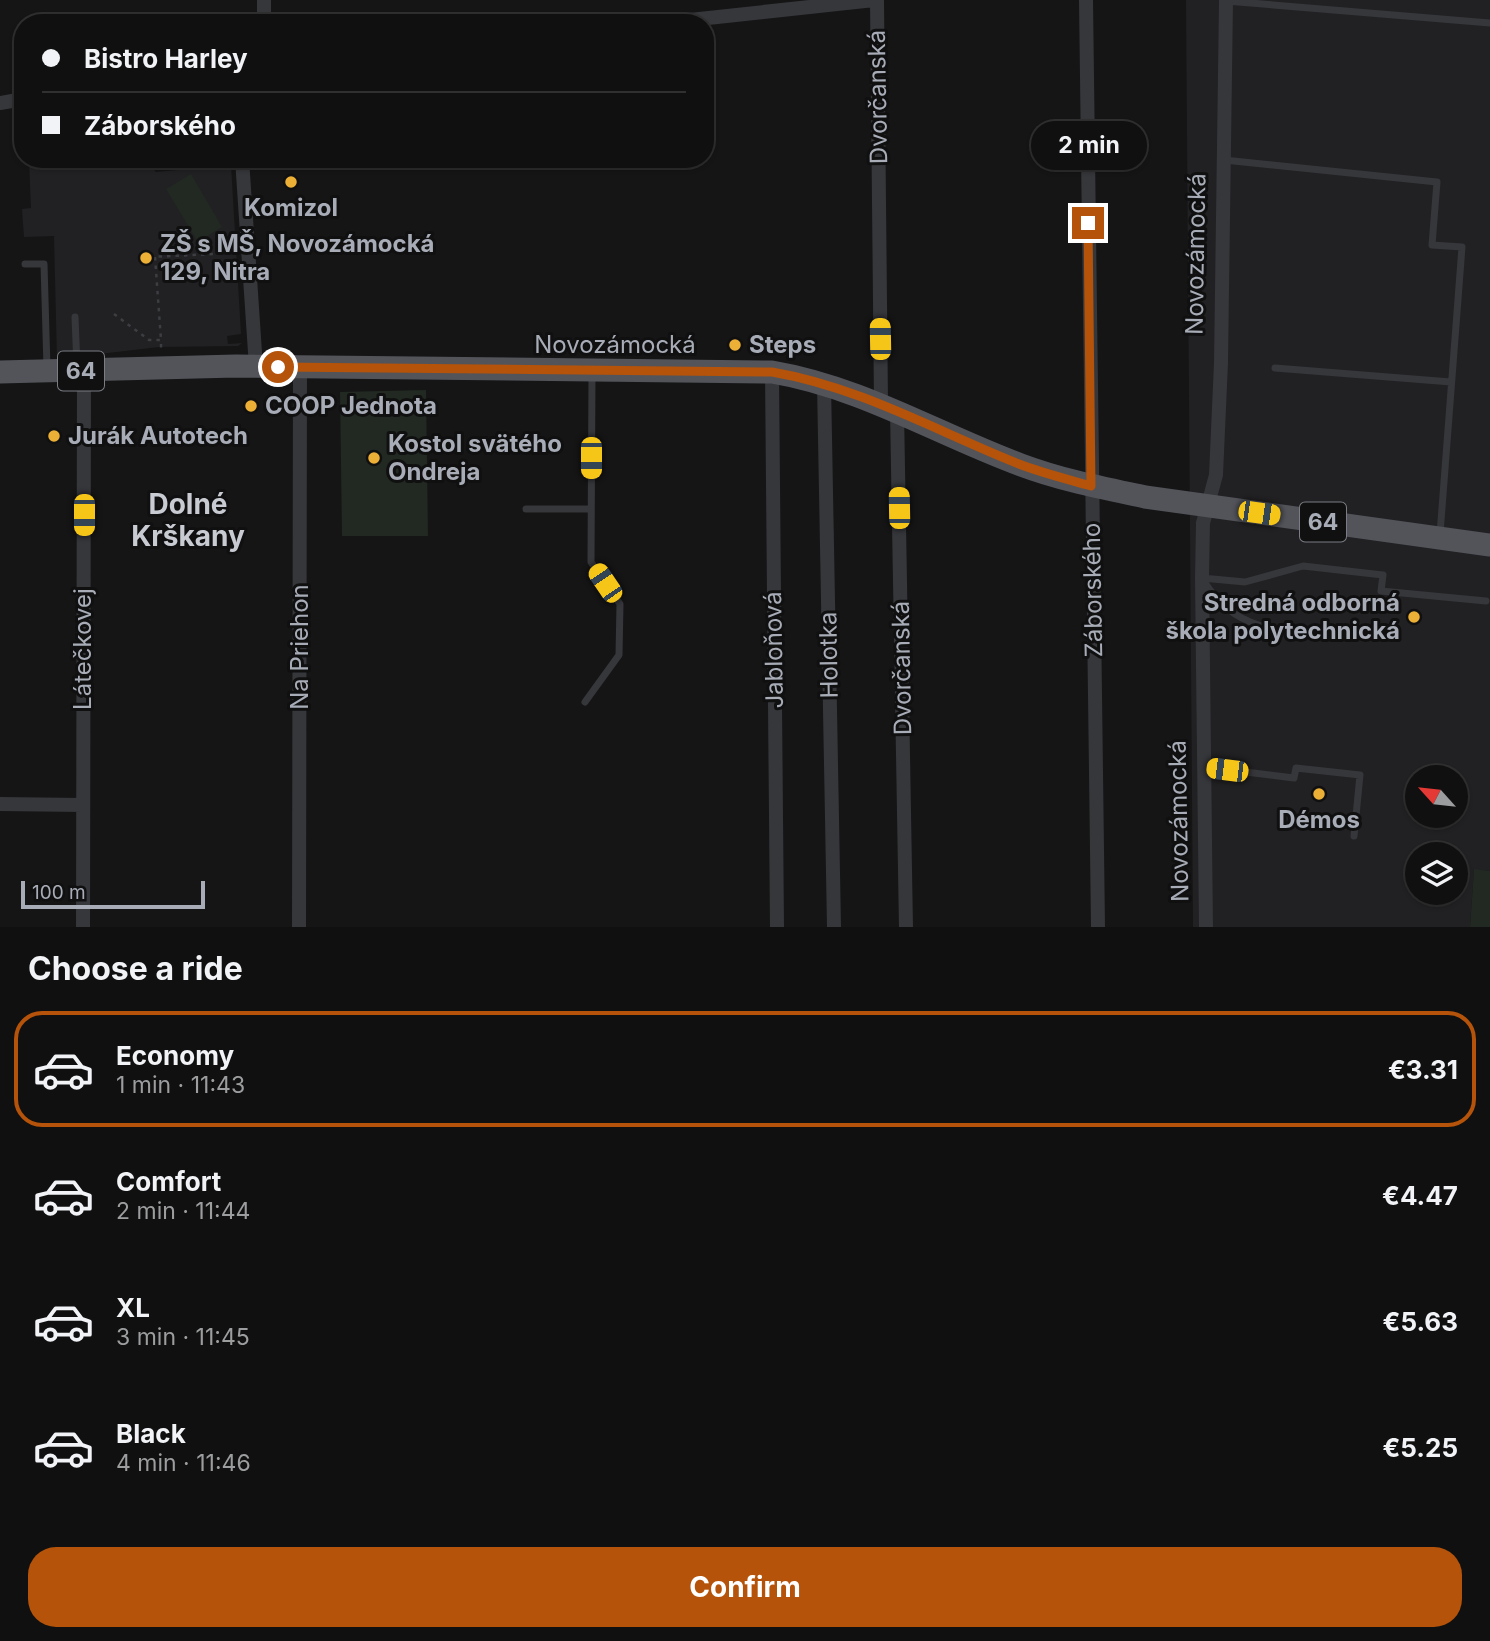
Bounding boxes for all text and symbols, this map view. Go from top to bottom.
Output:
street label: Dvorčanská [862,30,893,164]
text: Bistro Harley [84,43,248,74]
text: Záborského [84,110,236,141]
callout: 2 min [1030,122,1146,170]
text: 2 min [1058,131,1120,159]
street label: Novozámocká [1180,173,1211,335]
marker: Komizol [283,174,299,190]
place label: Komizol [244,193,338,222]
route end [1072,207,1104,239]
place label: ZŠ s MŠ, Novozámocká 129, Nitra [160,229,435,286]
marker: ZŠ s MŠ, Novozámocká 129, Nitra [138,250,154,266]
car [870,318,891,360]
street label: Novozámocká [534,330,696,359]
place label: Steps [749,330,816,359]
marker: Steps [727,337,743,353]
route start [262,351,294,383]
road number: 64 [58,352,104,390]
place label: COOP Jednota [265,391,437,420]
marker: COOP Jednota [243,398,259,414]
place label: Jurák Autotech [68,421,248,450]
marker: Jurák Autotech [46,428,62,444]
place label: Kostol svätého Ondreja [388,429,562,486]
car [581,437,602,479]
marker: Kostol svätého Ondreja [366,450,382,466]
district label: Dolné Krškany [131,487,245,553]
car [889,487,910,529]
car [74,494,95,536]
car [1237,500,1282,526]
road number: 64 [1300,502,1346,542]
street label: Záborského [1077,522,1108,658]
car [585,560,626,606]
street label: Na Priehon [285,584,314,710]
street label: Látečkovej [68,588,97,710]
place label: Stredná odborná škola polytechnická [1166,588,1400,645]
street label: Jabloňová [758,591,789,709]
street label: Dvorčanská [886,601,917,735]
marker: Stredná odborná škola polytechnická [1406,609,1422,625]
street label: Holotka [813,611,844,699]
street label: Novozámocká [1163,740,1194,902]
car [1205,757,1250,783]
north arrow [1405,765,1468,828]
map controls [1405,765,1468,905]
marker: Démos [1311,786,1327,802]
place label: Démos [1278,805,1360,834]
button: layers [1405,842,1468,905]
scale bar [21,878,205,910]
text: 100 m [32,881,86,904]
text: Choose a ride [28,949,243,988]
icon: car [32,1038,95,1101]
text: Economy [116,1040,234,1071]
text: €3.31 [1388,1054,1458,1085]
text: 1 min · 11:43 [116,1071,245,1099]
icon: car [32,1164,95,1227]
text: Comfort [116,1166,221,1197]
text: €4.47 [1382,1180,1458,1211]
text: 2 min · 11:44 [116,1197,250,1225]
icon: car [32,1290,95,1353]
text: XL [116,1292,150,1323]
text: €5.63 [1383,1306,1458,1337]
text: 3 min · 11:45 [116,1323,250,1351]
icon: car [32,1416,95,1479]
text: Black [116,1418,186,1449]
text: €5.25 [1383,1432,1458,1463]
text: 4 min · 11:46 [116,1449,251,1477]
button: Confirm [28,1547,1462,1627]

